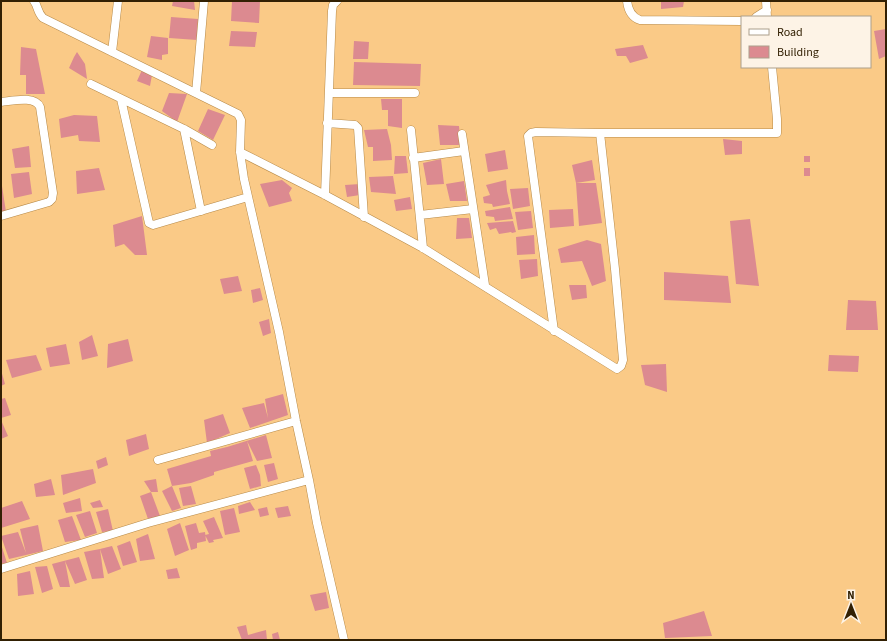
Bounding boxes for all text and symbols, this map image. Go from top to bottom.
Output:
legend [741,16,871,68]
text: Road [777,24,803,41]
text: Building [777,44,819,61]
north arrow [831,585,871,625]
text: N [847,588,855,603]

